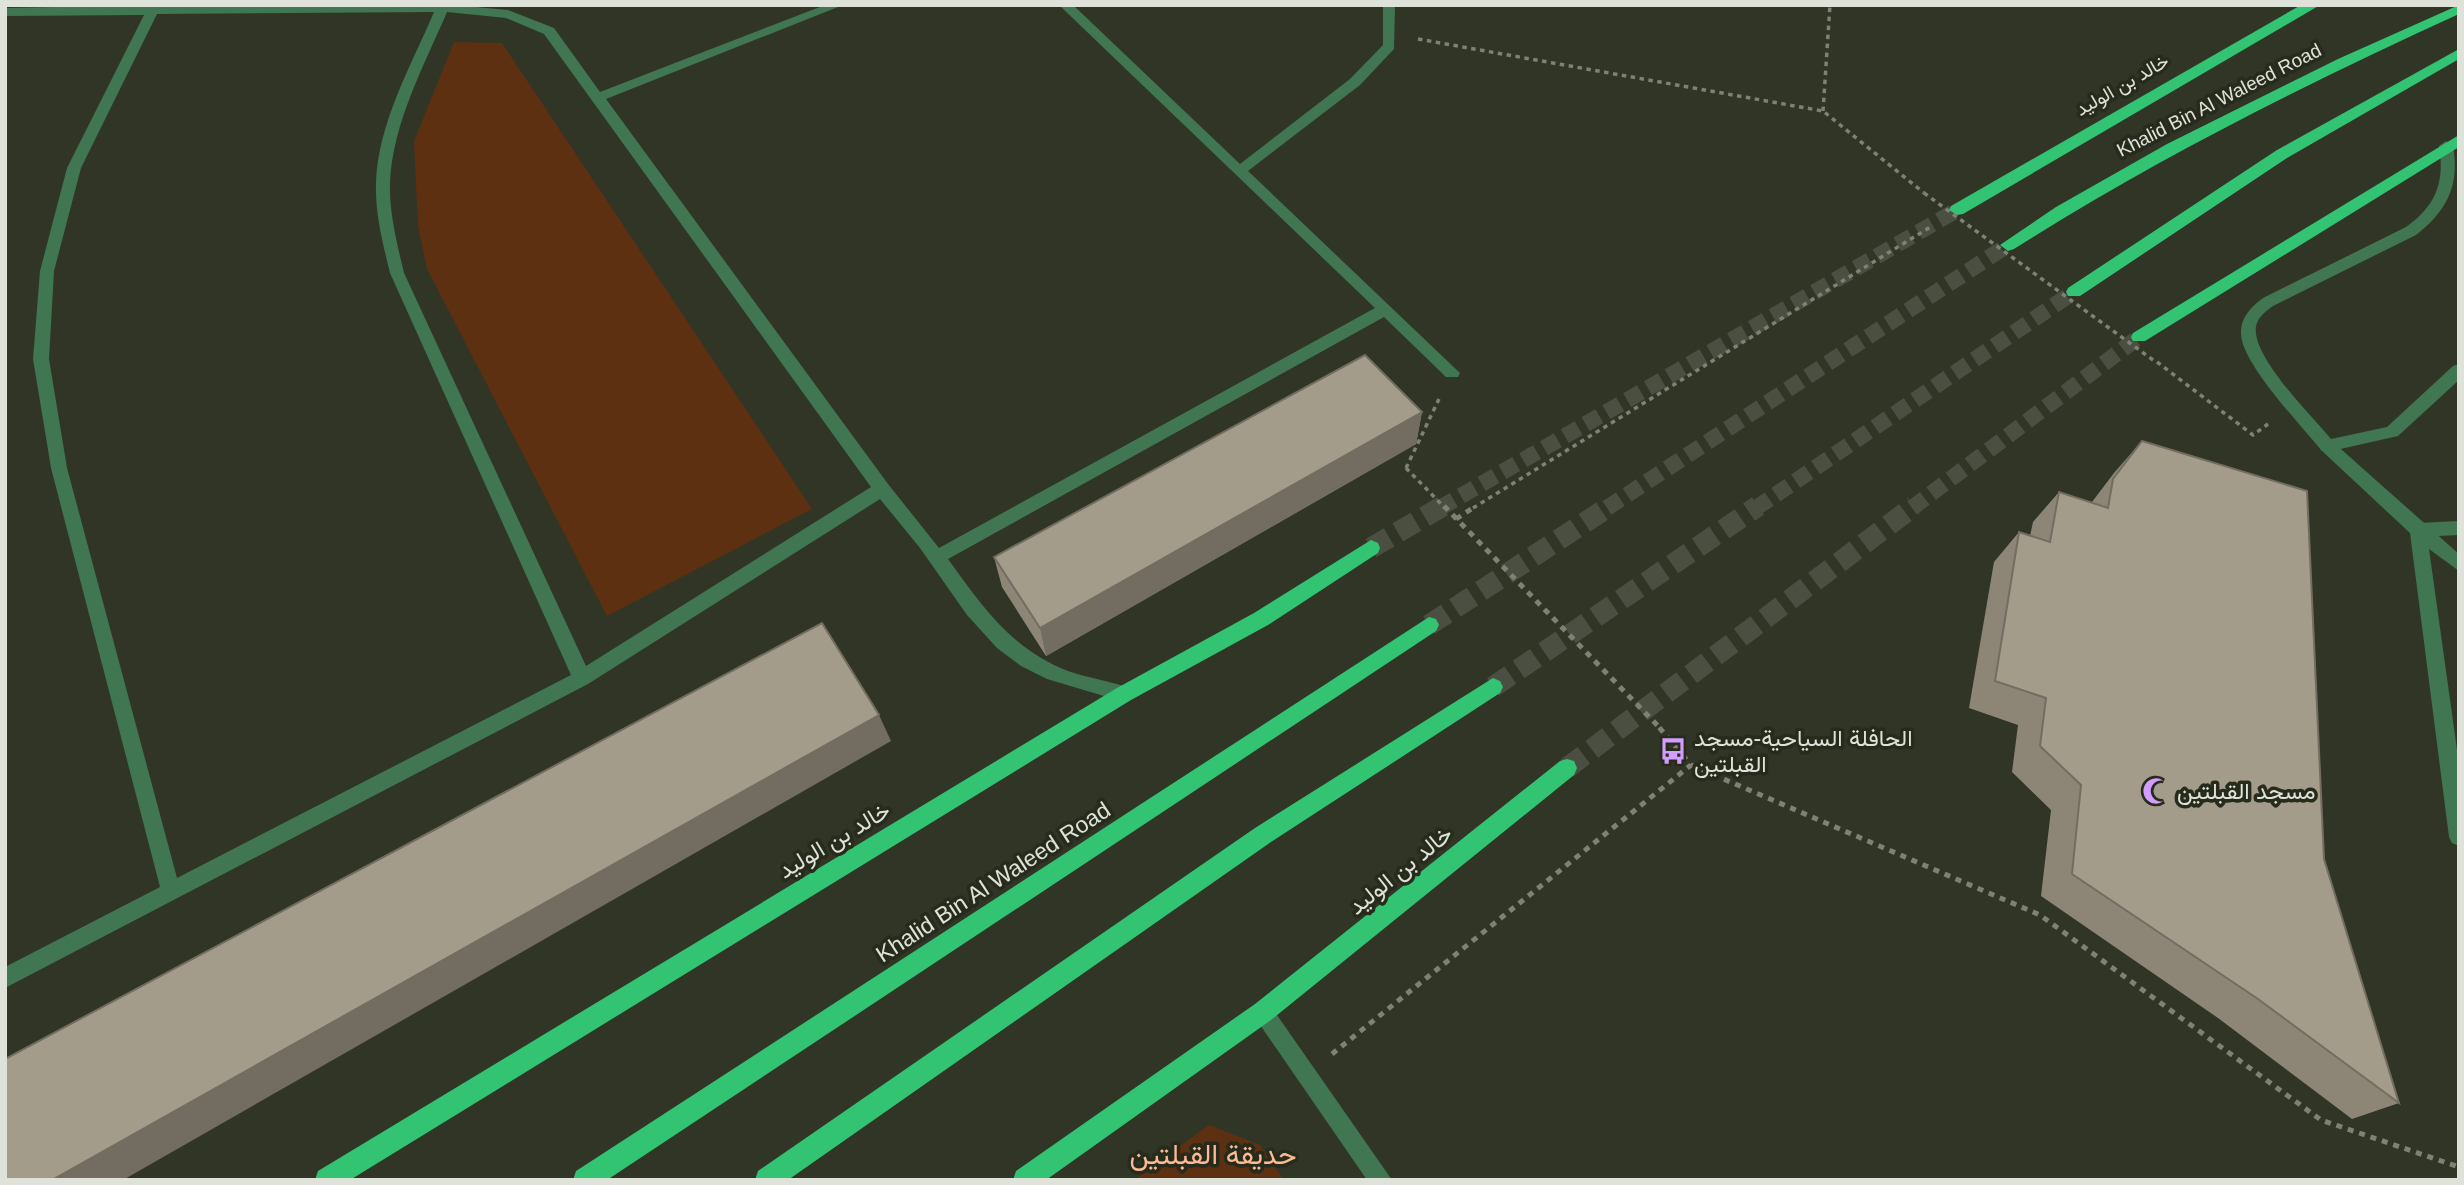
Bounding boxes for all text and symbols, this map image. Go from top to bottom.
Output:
street label: Khalid Bin Al Waleed Road [2113,39,2325,161]
street label: خالد بن الوليد [2072,50,2173,121]
place label: الحافلة السياحية-مسجد القبلتين [1694,725,1912,778]
bus stop icon: الحافلة السياحية-مسجد القبلتين [1658,736,1688,766]
mosque icon: مسجد القبلتين [2141,776,2171,806]
place label: مسجد القبلتين [2177,778,2316,805]
street label: خالد بن الوليد [773,796,896,885]
street label: Khalid Bin Al Waleed Road [871,796,1115,968]
street label: خالد بن الوليد [1343,820,1458,921]
park label: حدیقة القبلتین [1129,1139,1297,1171]

